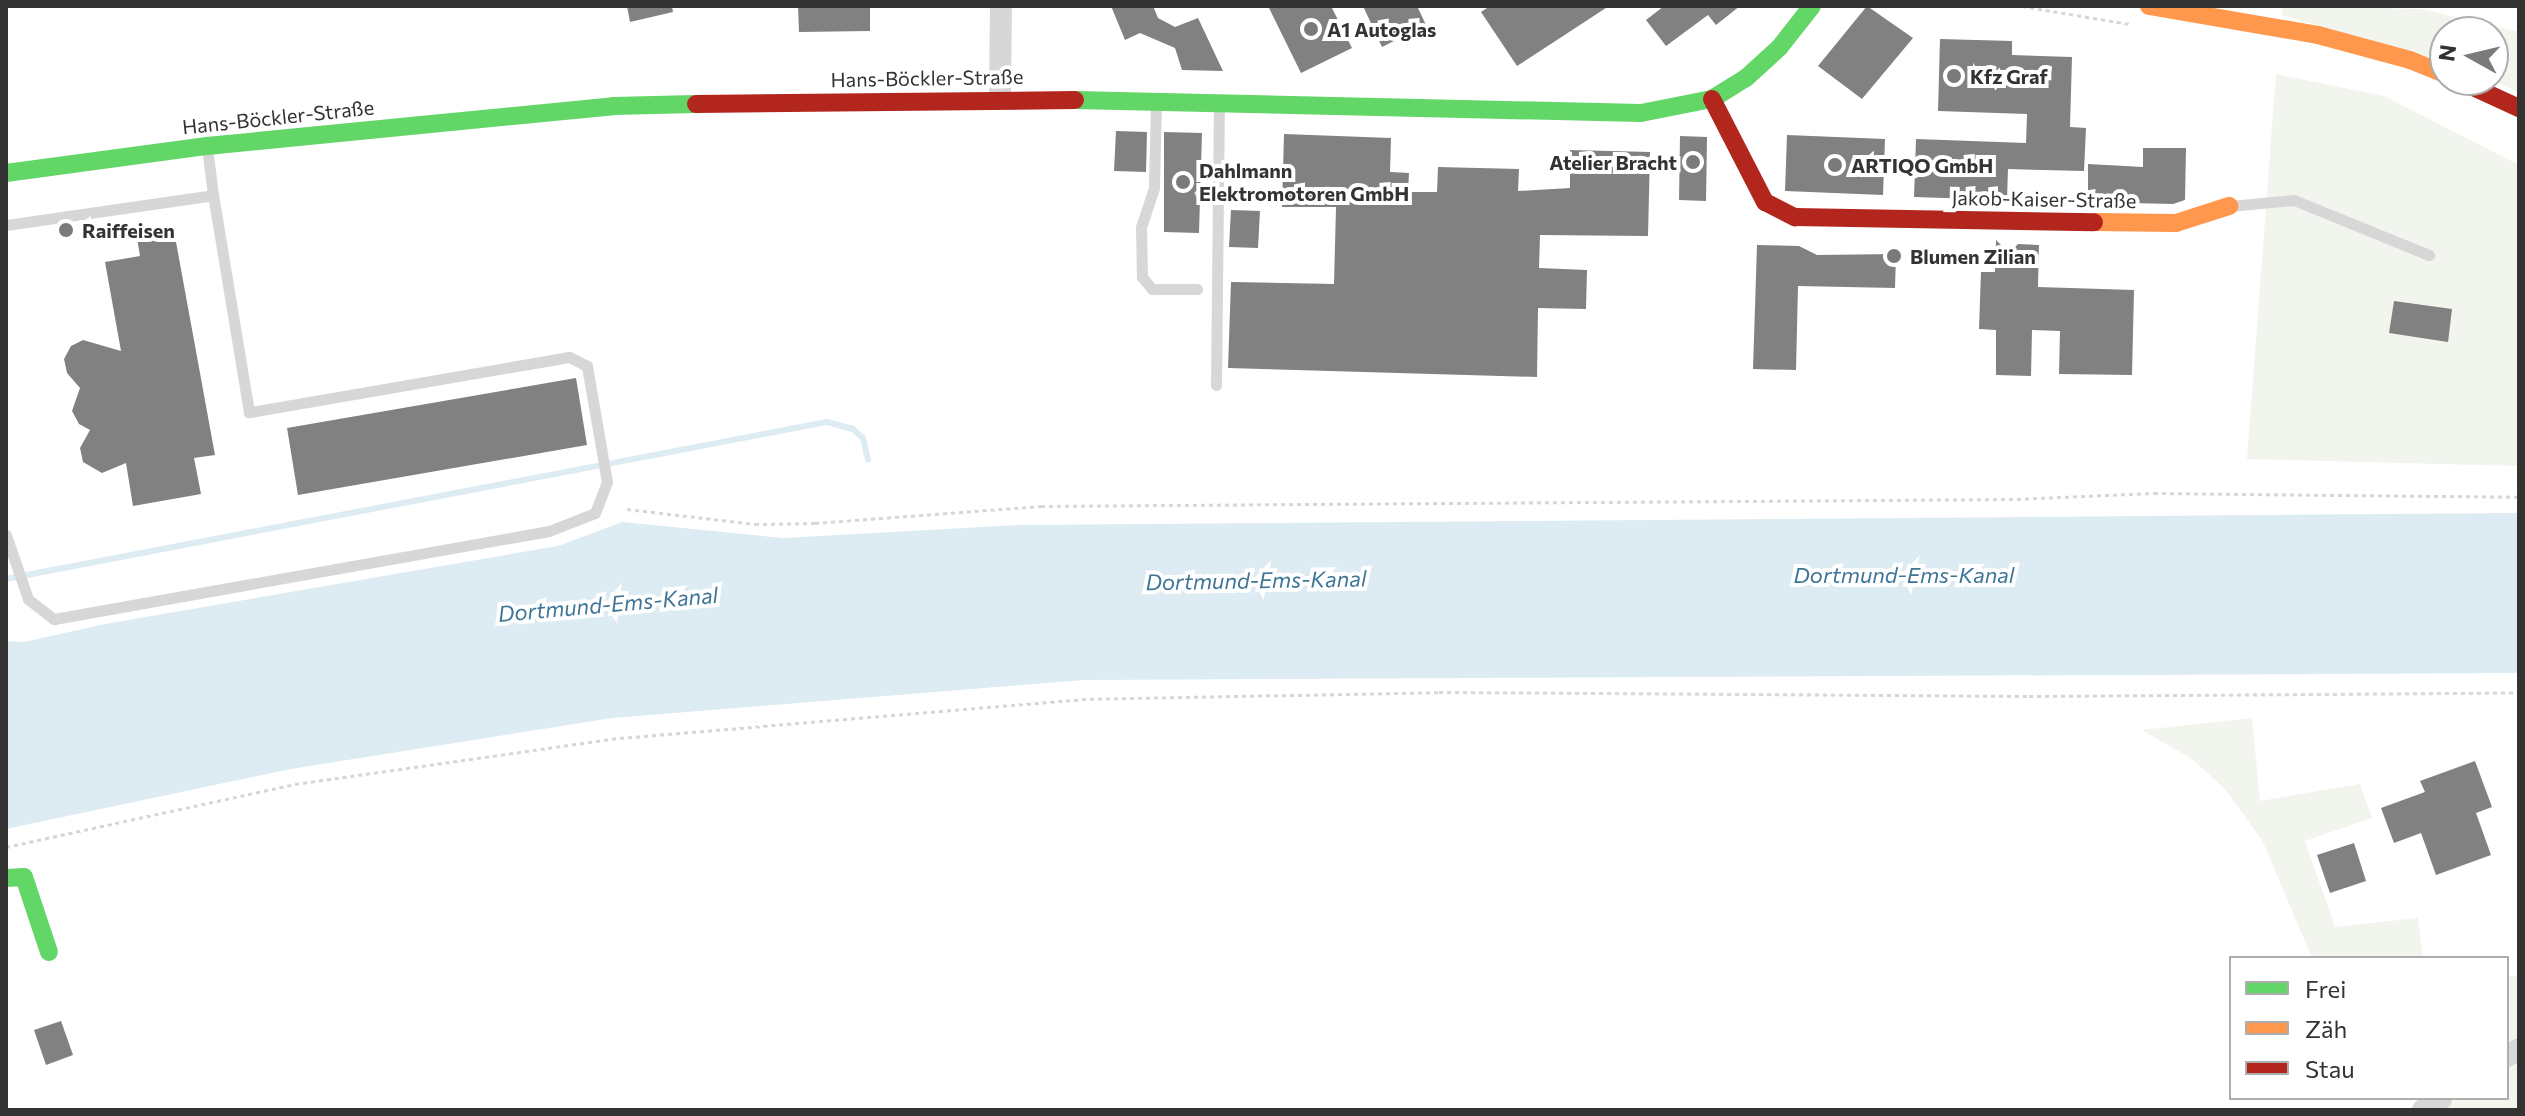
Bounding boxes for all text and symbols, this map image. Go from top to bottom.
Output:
north arrow [2429,16,2509,96]
place label: A1 Autoglas [1327,17,1436,41]
marker: A1 Autoglas [1302,20,1320,38]
text: N [2432,43,2461,63]
street label: Hans-Böckler-Straße [830,64,1024,92]
place label: Kfz Graf [1970,64,2048,88]
marker: Kfz Graf [1945,67,1963,85]
street label: Hans-Böckler-Straße [181,95,375,139]
place label: Atelier Bracht [1549,150,1677,174]
marker: Atelier Bracht [1684,153,1702,171]
place label: ARTIQO GmbH [1851,153,1993,177]
marker: ARTIQO GmbH [1826,156,1844,174]
place label: Dahlmann Elektromotoren GmbH [1199,158,1409,205]
marker: Dahlmann Elektromotoren GmbH [1174,173,1192,191]
street label: Jakob-Kaiser-Straße [1951,185,2137,213]
place label: Raiffeisen [82,218,175,242]
marker: Raiffeisen [57,221,75,239]
place label: Blumen Zilian [1910,244,2036,268]
marker: Blumen Zilian [1885,247,1903,265]
water label: Dortmund-Ems-Kanal [1794,562,2014,588]
water label: Dortmund-Ems-Kanal [1145,565,1367,595]
water label: Dortmund-Ems-Kanal [497,581,719,627]
legend [2229,956,2509,1100]
text: Frei [2305,974,2346,1003]
text: Zäh [2305,1014,2347,1043]
text: Stau [2305,1054,2355,1083]

